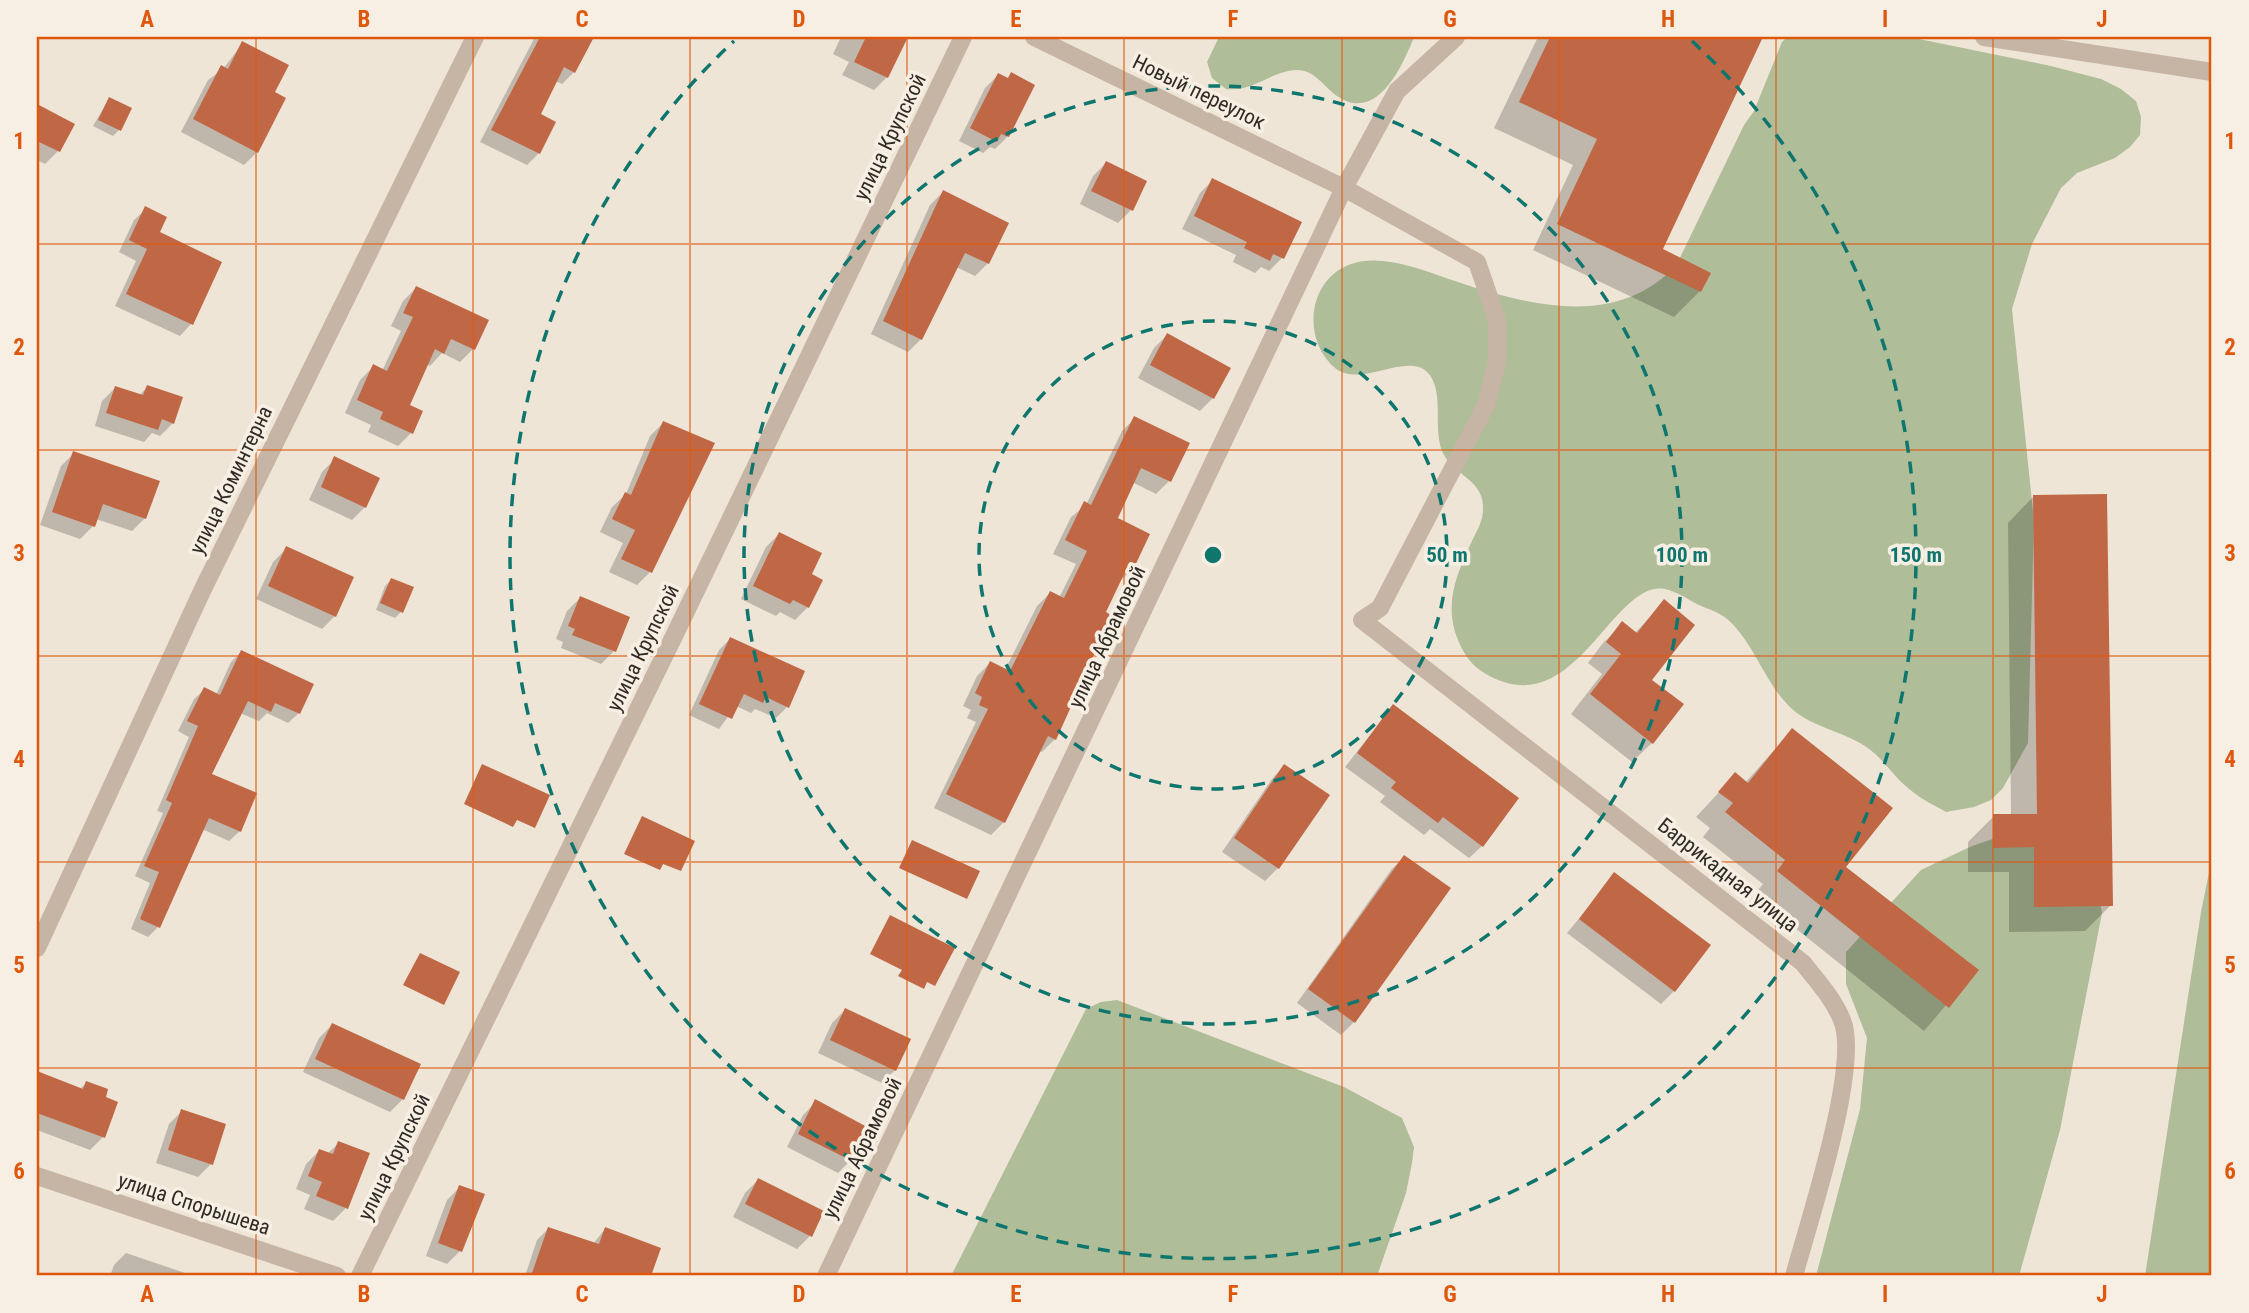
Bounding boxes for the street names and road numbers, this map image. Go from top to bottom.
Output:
street label: Новый переулок [1129,50,1269,134]
street label: улица Крупской [849,70,931,204]
street label: улица Коминтерна [185,402,277,558]
street label: улица Абрамовой [1064,562,1150,712]
street label: улица Крупской [602,581,684,715]
street label: Баррикадная улица [1653,813,1803,937]
street label: улица Абрамовой [817,1073,907,1223]
street label: улица Крупской [353,1090,435,1224]
street label: улица Спорышева [115,1168,273,1240]

